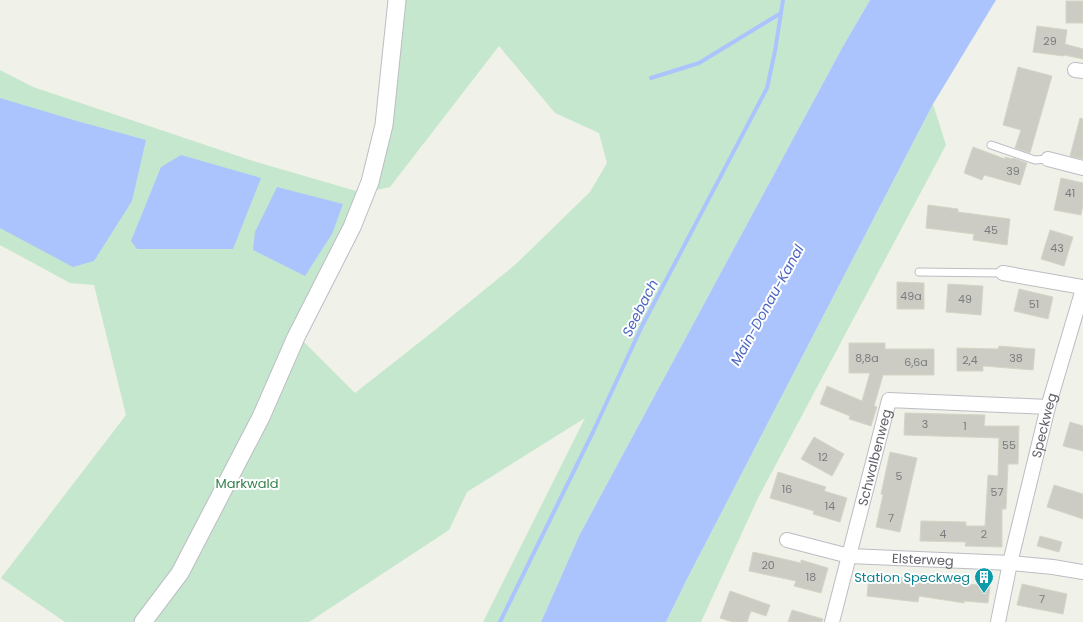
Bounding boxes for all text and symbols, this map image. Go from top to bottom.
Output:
house number: 29 [1043,33,1057,49]
house number: 39 [1006,163,1020,179]
house number: 41 [1065,185,1075,201]
house number: 45 [984,222,998,238]
water label: Main-Donau-Kanal [725,240,809,369]
house number: 43 [1050,240,1064,256]
water label: Seebach [617,276,663,340]
house number: 49a [900,288,922,304]
house number: 49 [958,291,972,307]
house number: 51 [1029,296,1039,312]
house number: 8,8a [855,350,879,366]
house number: 38 [1009,350,1023,366]
house number: 2,4 [962,352,978,368]
house number: 6,6a [904,354,928,370]
street label: Speckweg [1027,390,1062,460]
street label: Schwalbenweg [853,407,896,508]
house number: 3 [922,416,928,432]
house number: 1 [963,418,967,434]
house number: 55 [1002,437,1016,453]
house number: 12 [818,449,828,465]
house number: 5 [896,468,903,484]
park label: Markwald [216,474,278,493]
house number: 16 [782,481,792,497]
house number: 57 [991,484,1003,500]
house number: 14 [825,498,835,514]
house number: 7 [888,510,894,526]
house number: 4 [940,526,947,542]
house number: 2 [981,526,987,542]
street label: Elsterweg [892,549,954,571]
house number: 20 [761,557,775,573]
building icon: Station Speckweg [973,566,995,594]
place label: Station Speckweg [854,568,970,587]
house number: 18 [806,569,816,585]
house number: 7 [1039,591,1045,607]

